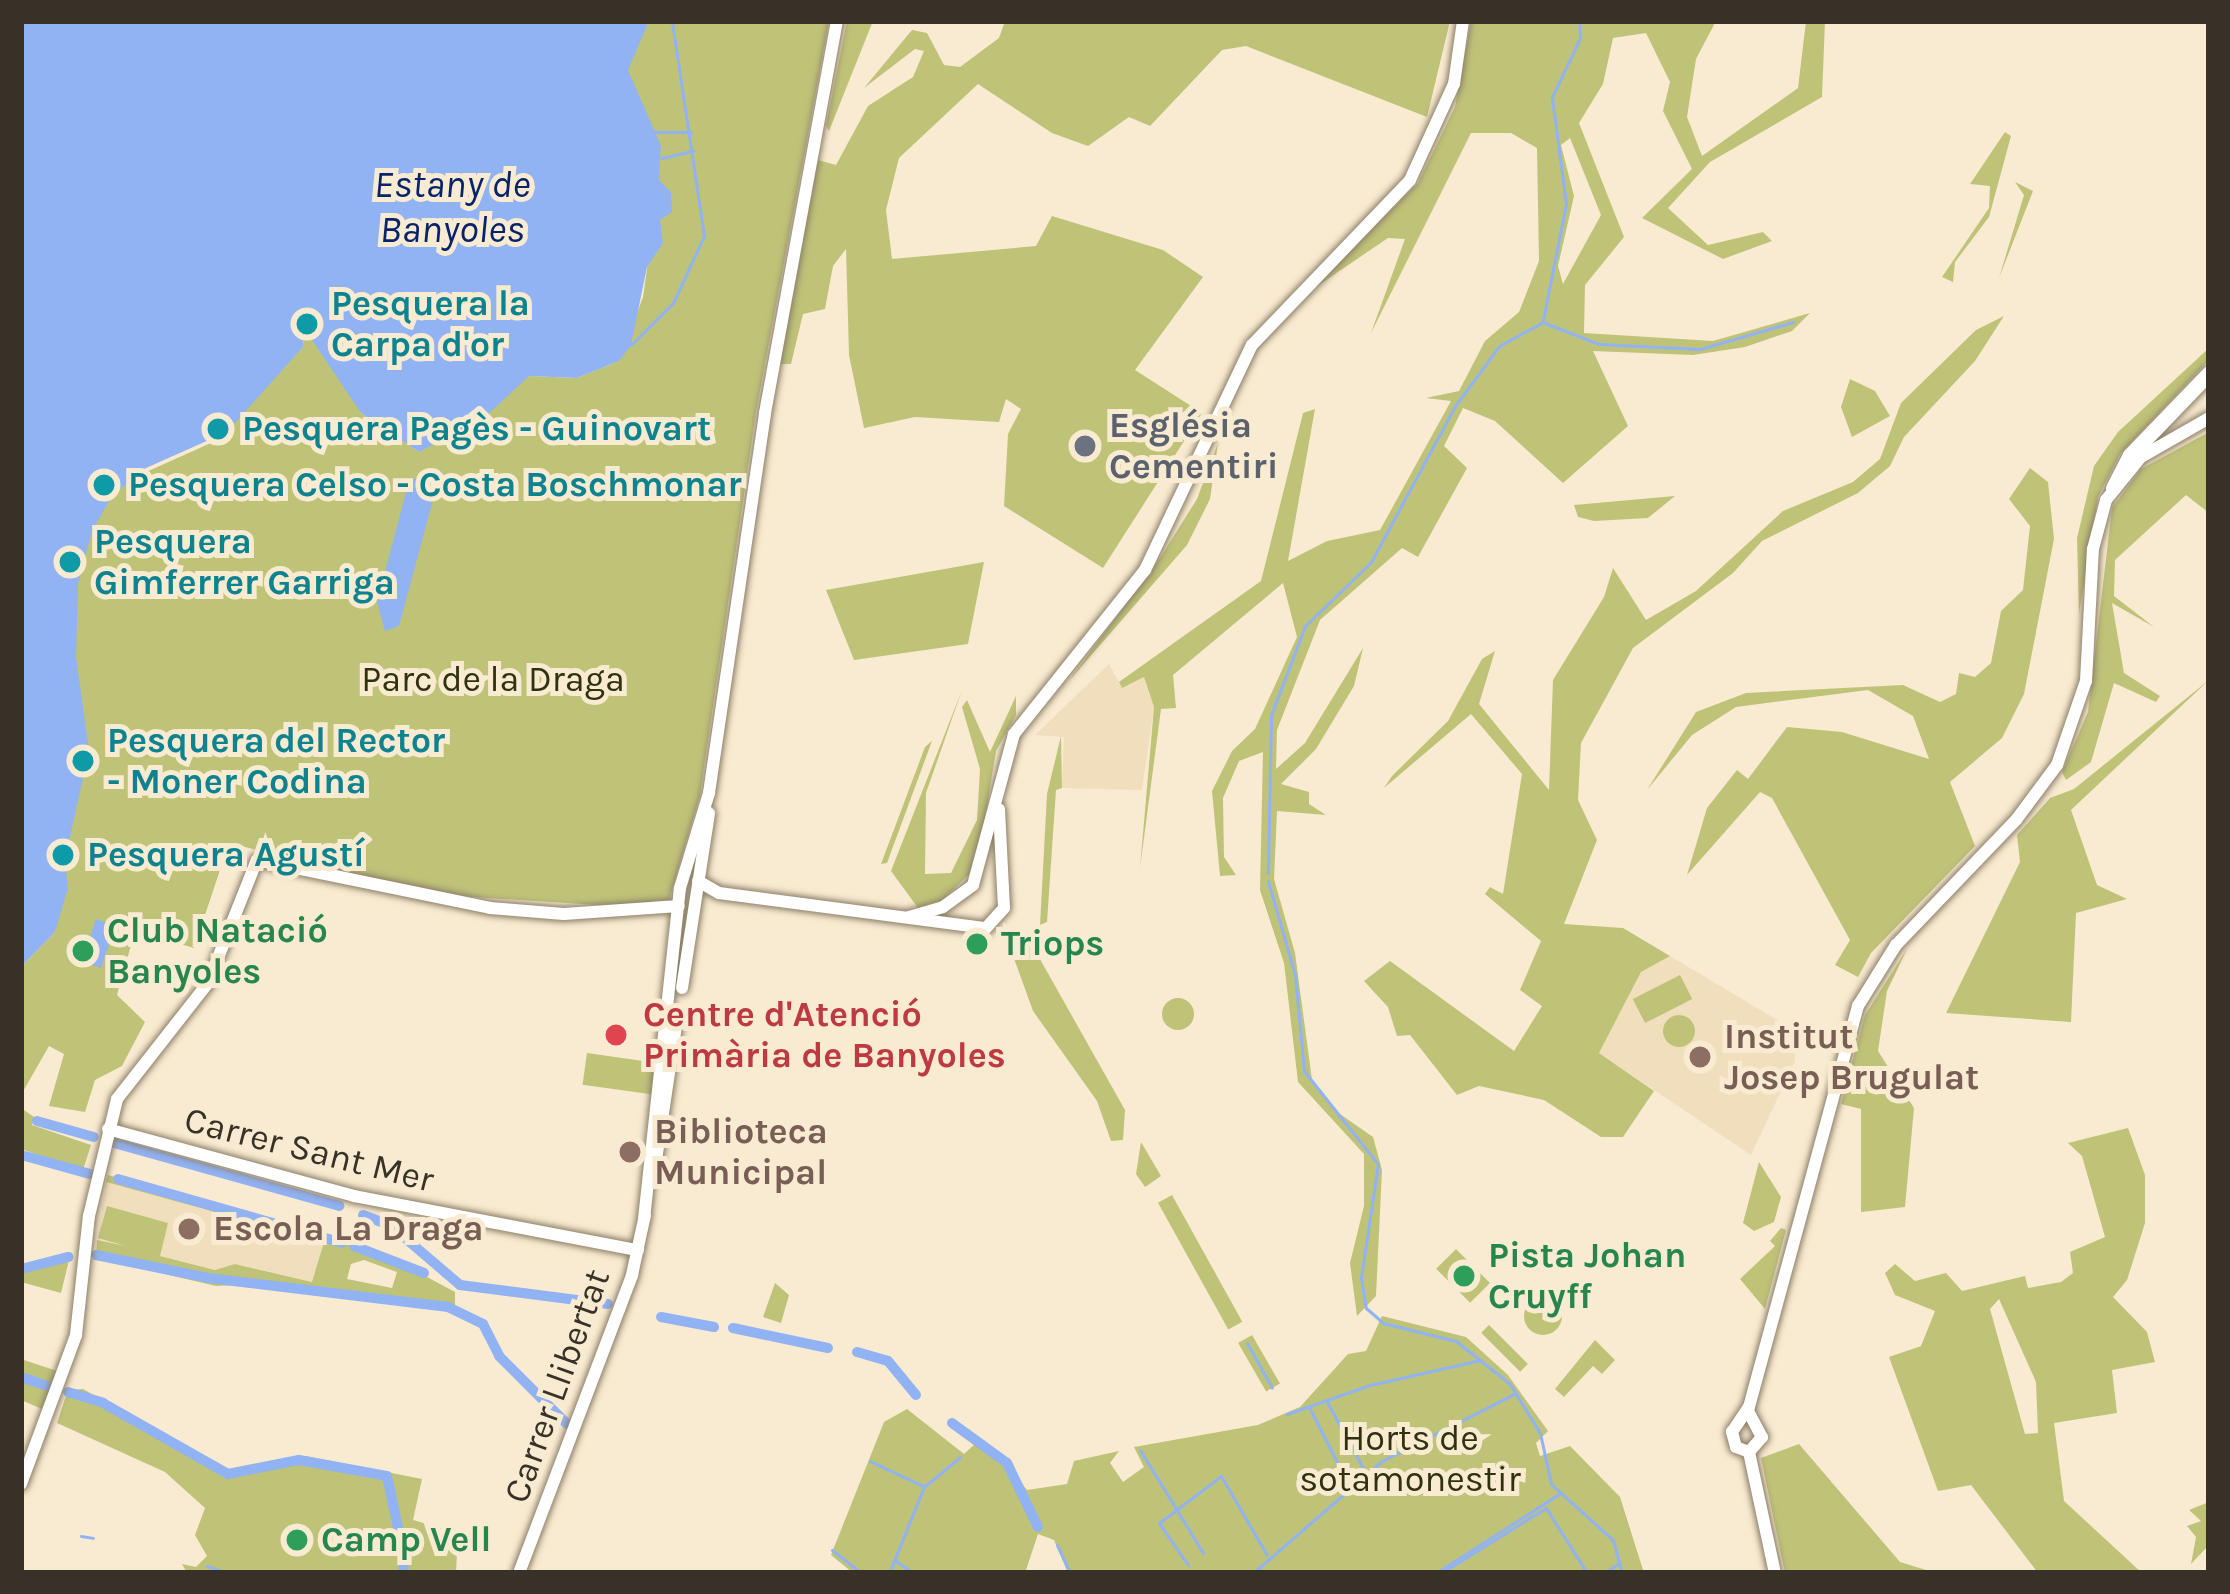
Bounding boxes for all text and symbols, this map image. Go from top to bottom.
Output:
water label: Estany de Banyoles [374,162,530,253]
place label: Pesquera la Carpa d'or [331,281,530,366]
marker: Pesquera la Carpa d'or [294,311,320,337]
place label: Església Cementiri [1109,403,1279,488]
place label: Pesquera Pagès - Guinovart [242,407,711,451]
marker: Pesquera Pagès - Guinovart [205,416,231,442]
marker: Església Cementiri [1072,433,1098,459]
place label: Pesquera Celso - Costa Boschmonar [128,463,742,507]
marker: Pesquera Celso - Costa Boschmonar [91,472,117,498]
place label: Pesquera Gimferrer Garriga [94,519,395,604]
marker: Pesquera Gimferrer Garriga [57,549,83,575]
park label: Parc de la Draga [361,658,625,702]
place label: Pesquera del Rector - Moner Codina [107,718,445,803]
marker: Pesquera del Rector - Moner Codina [70,748,96,774]
place label: Pesquera Agustí [87,833,365,877]
marker: Pesquera Agustí [50,842,76,868]
place label: Club Natació Banyoles [107,908,328,993]
place label: Triops [1001,922,1104,966]
marker: Triops [964,931,990,957]
marker: Club Natació Banyoles [70,938,96,964]
place label: Centre d'Atenció Primària de Banyoles [643,992,1006,1077]
place label: Institut Josep Brugulat [1724,1014,1979,1099]
marker: Centre d'Atenció Primària de Banyoles [600,1019,632,1051]
marker: Institut Josep Brugulat [1687,1044,1713,1070]
street label: Carrer Sant Mer [180,1098,438,1202]
place label: Biblioteca Municipal [654,1109,828,1194]
marker: Biblioteca Municipal [617,1139,643,1165]
place label: Escola La Draga [213,1207,484,1251]
marker: Escola La Draga [176,1216,202,1242]
place label: Pista Johan Cruyff [1488,1233,1686,1318]
street label: Carrer Llibertat [495,1263,619,1509]
marker: Pista Johan Cruyff [1451,1263,1477,1289]
park label: Horts de sotamonestir [1299,1416,1521,1501]
place label: Camp Vell [321,1518,491,1562]
marker: Camp Vell [284,1527,310,1553]

